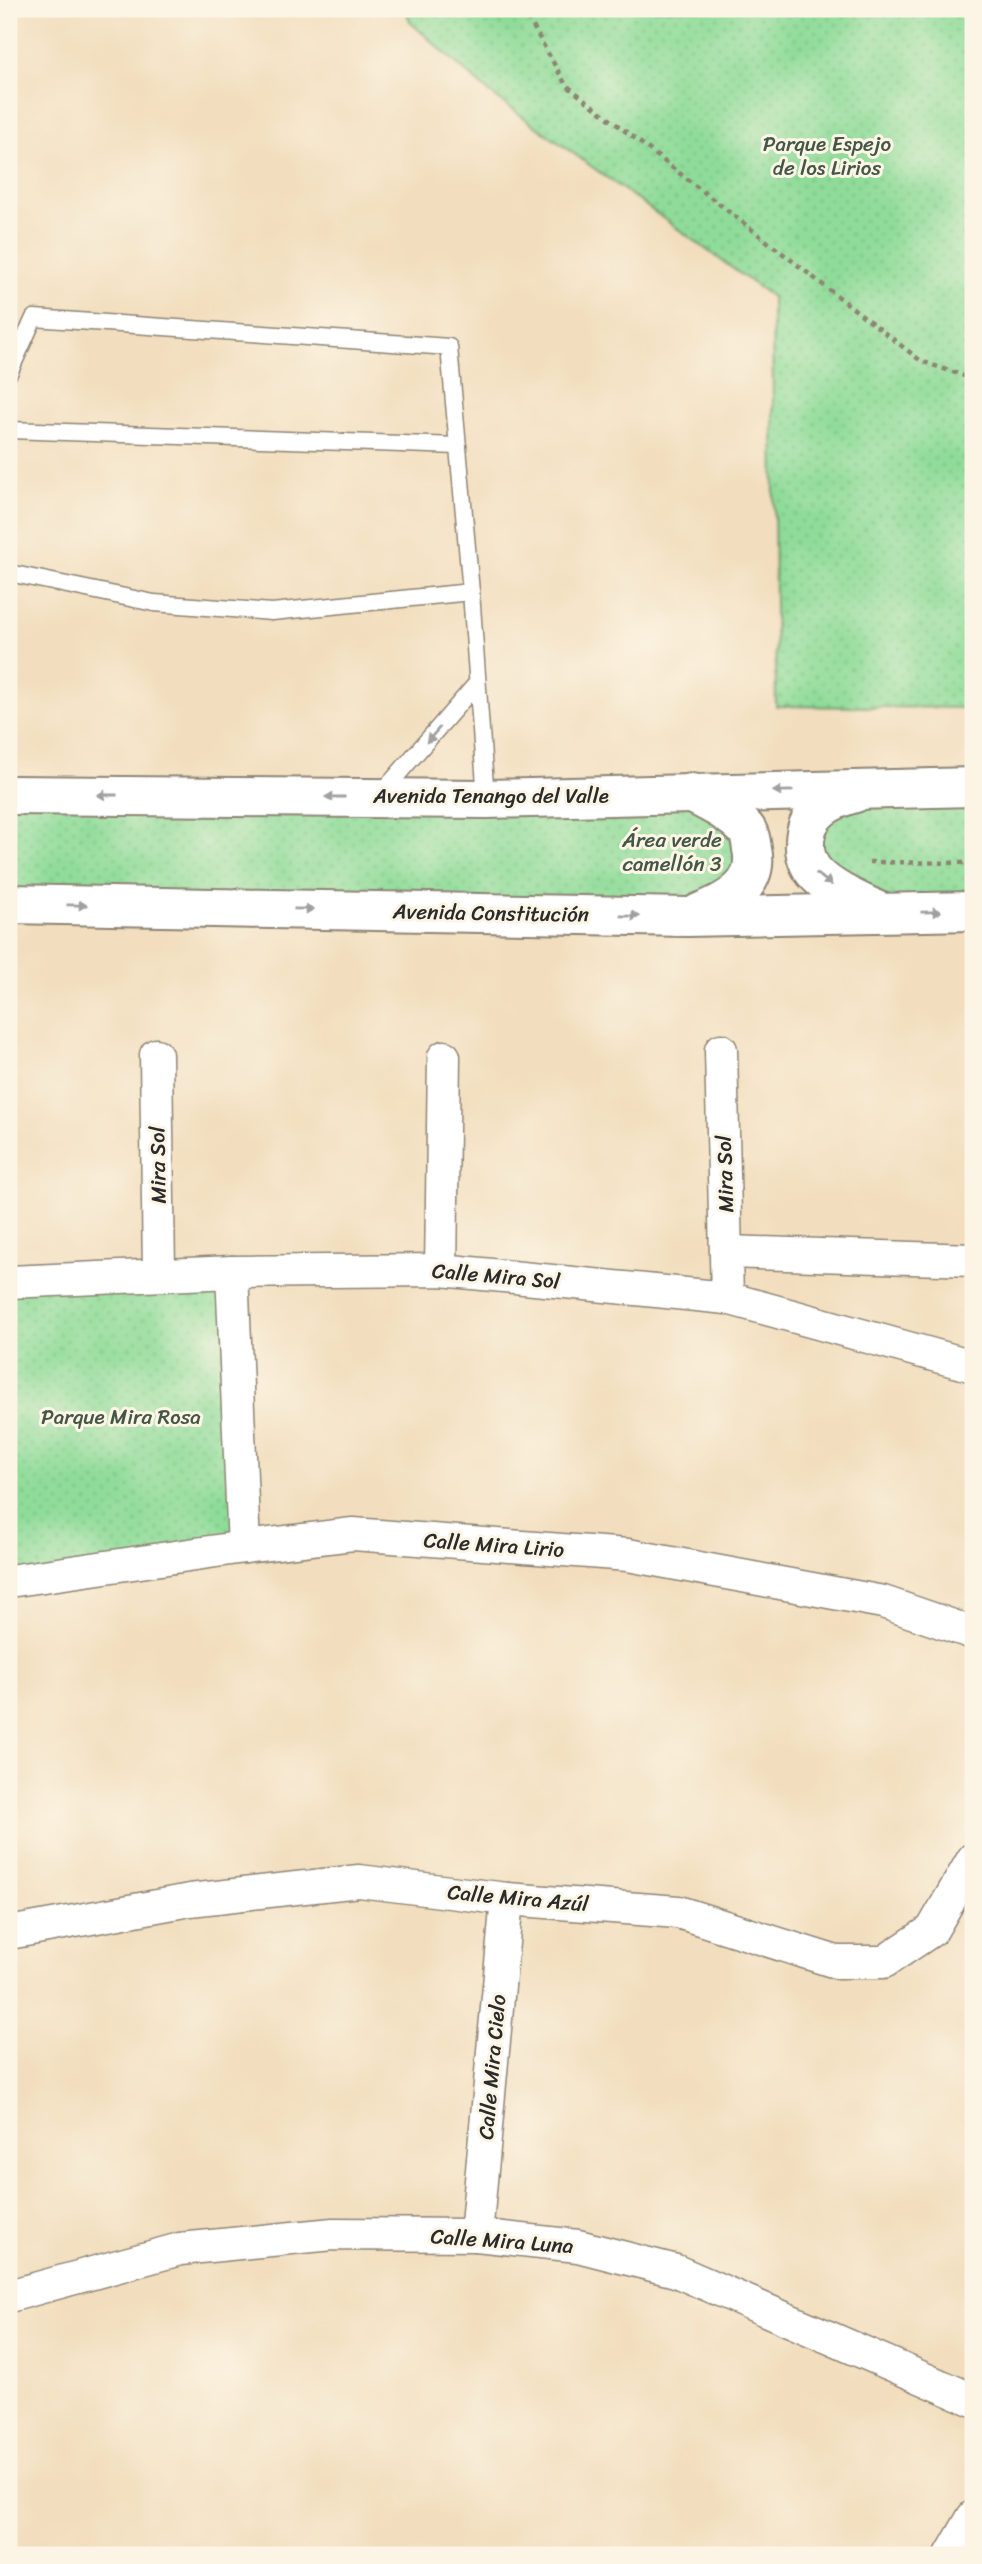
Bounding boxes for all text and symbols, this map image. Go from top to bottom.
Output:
park label: Parque Espejo de los Lirios [763,125,892,187]
one-way arrow [425,726,441,744]
street label: Avenida Tenango del Valle [372,777,609,815]
one-way arrow [771,785,793,796]
one-way arrow [96,789,118,801]
one-way arrow [323,791,345,802]
park label: Área verde camellón 3 [621,821,722,883]
one-way arrow [815,872,833,887]
street label: Avenida Constitución [392,892,589,934]
one-way arrow [66,899,88,911]
one-way arrow [294,904,316,915]
one-way arrow [920,906,942,918]
one-way arrow [619,910,641,922]
street label: Mira Sol [138,1125,178,1204]
street label: Mira Sol [705,1134,745,1213]
street label: Calle Mira Sol [431,1251,562,1301]
park label: Parque Mira Rosa [41,1398,201,1436]
street label: Calle Mira Lirio [422,1521,566,1569]
street label: Calle Mira Azúl [446,1873,591,1923]
street label: Calle Mira Cielo [467,1993,517,2141]
street label: Calle Mira Luna [429,2217,575,2265]

